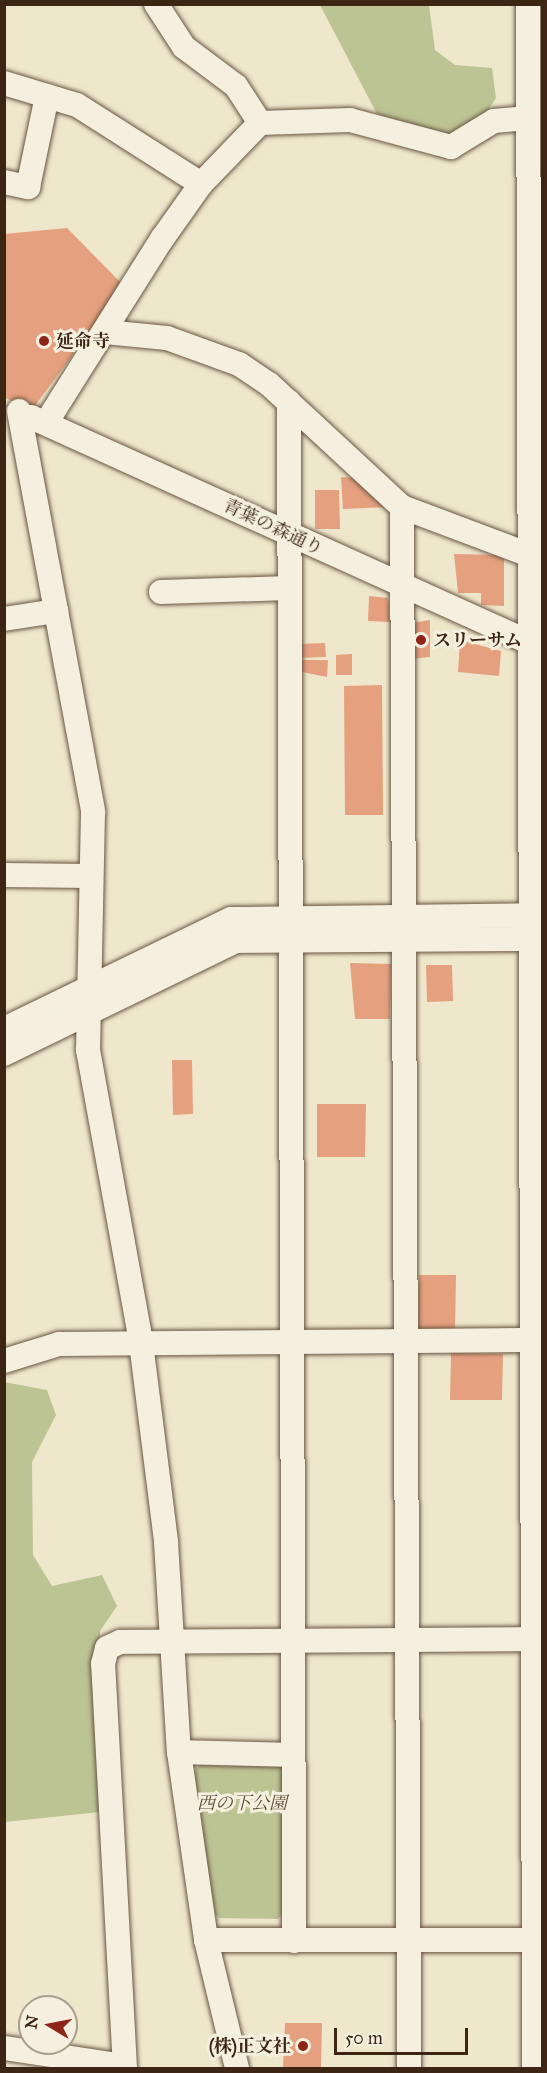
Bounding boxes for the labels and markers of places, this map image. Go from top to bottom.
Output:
place label: 延命寺 [56,330,110,352]
marker: 延命寺 [37,334,51,348]
place label: スリーサム [433,629,523,651]
marker: スリーサム [414,633,428,647]
place label: (株)正文社 [209,2035,291,2057]
marker: (株)正文社 [296,2039,310,2053]

